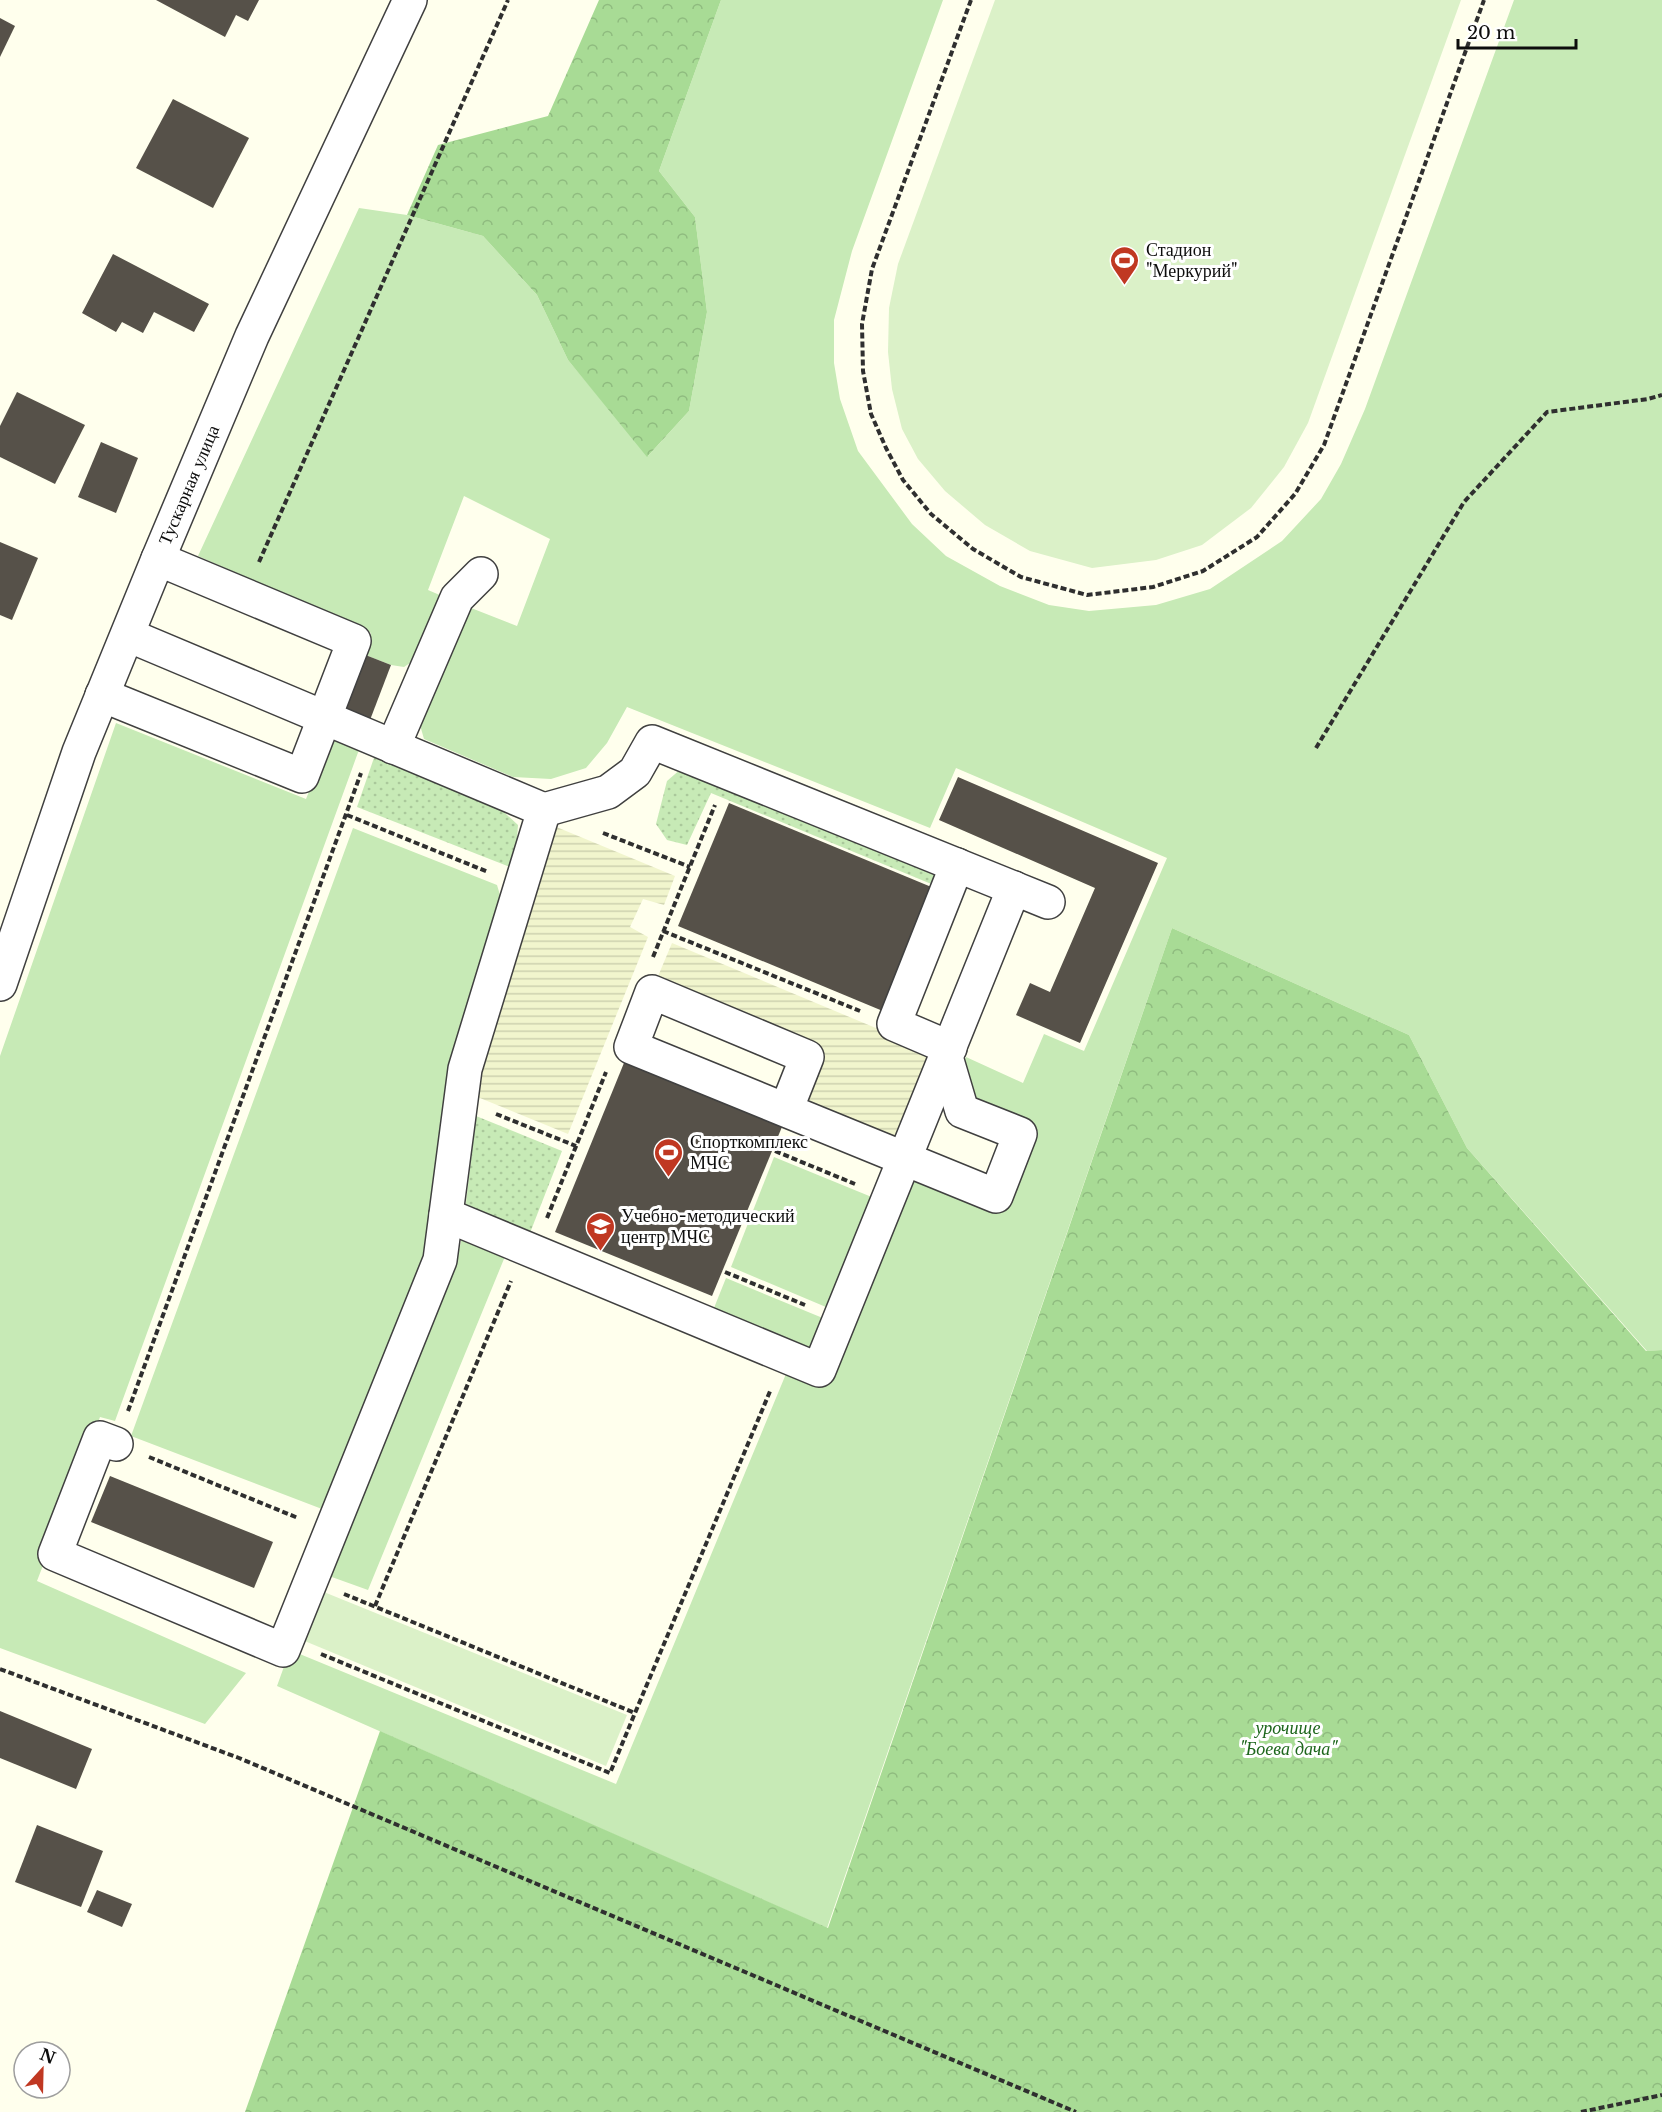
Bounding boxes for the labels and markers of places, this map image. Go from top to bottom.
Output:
place label: Стадион "Меркурий" [1146,239,1238,282]
sports icon: Стадион "Меркурий" [1109,244,1141,286]
place label: Спорткомплекс МЧС [690,1131,808,1174]
sports icon: Спорткомплекс МЧС [653,1136,685,1178]
place label: Учебно-методический центр МЧС [621,1205,795,1248]
school or university icon: Учебно-методический центр МЧС [584,1210,616,1252]

